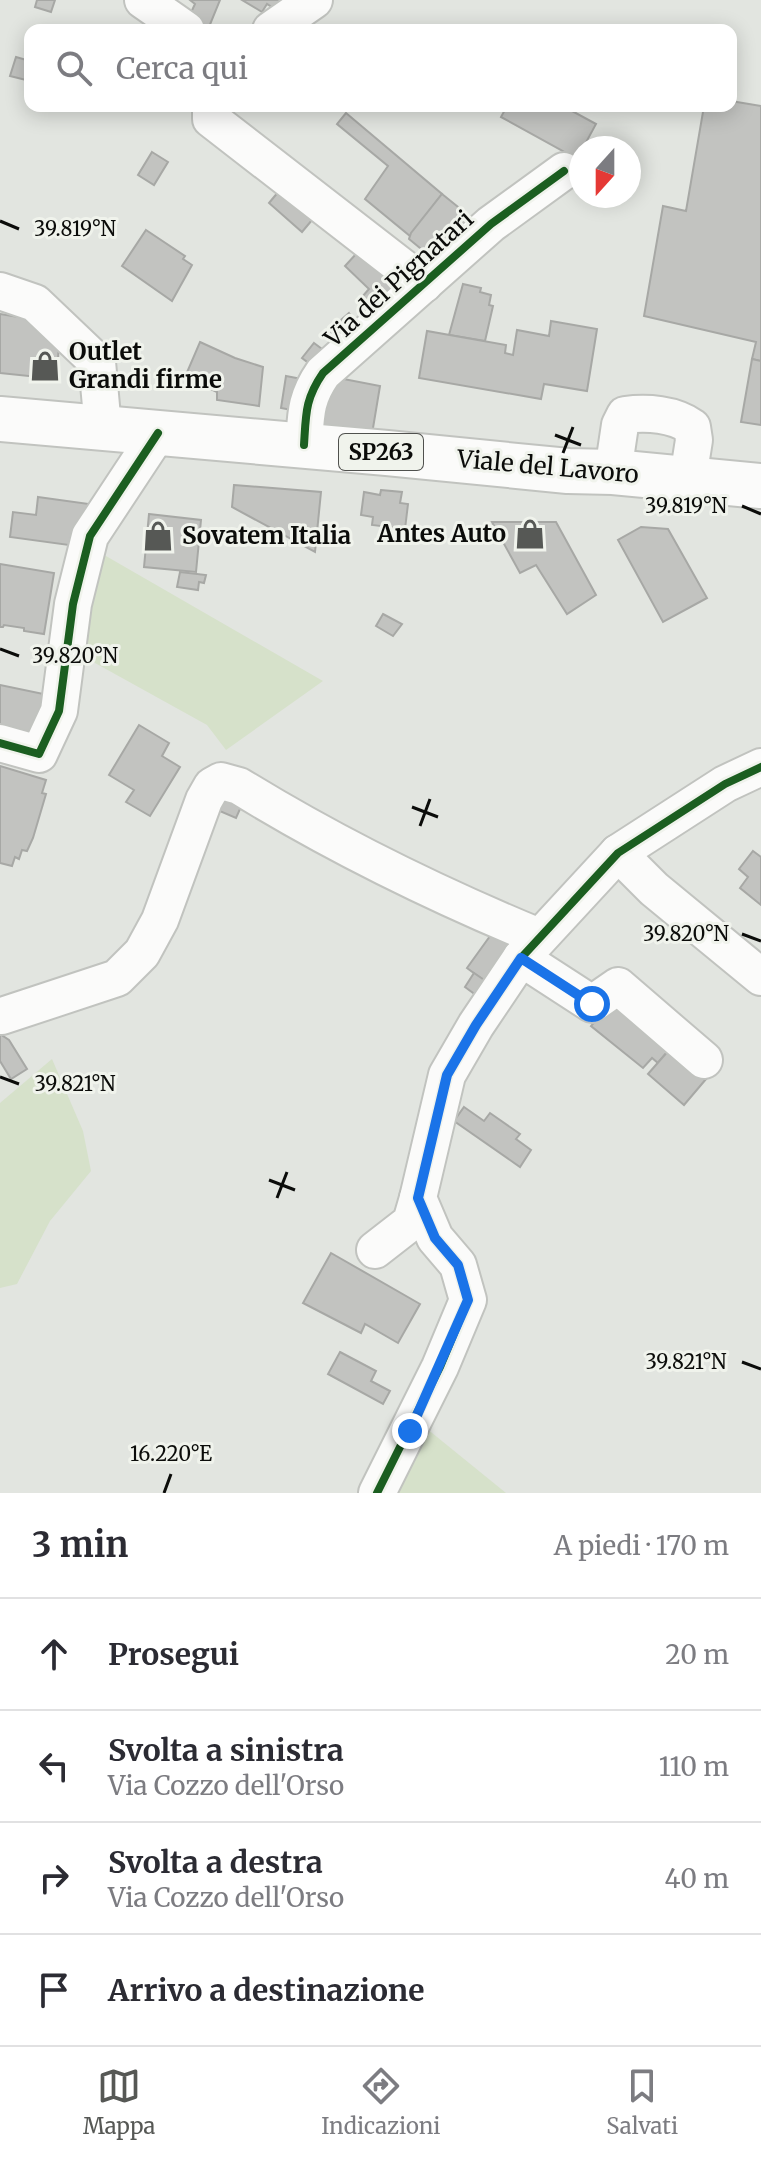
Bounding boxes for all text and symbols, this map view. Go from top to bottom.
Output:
search box [24,24,737,112]
icon: search [52,46,96,90]
text: Cerca qui [116,49,248,87]
north arrow [569,136,641,208]
street label: Via dei Pignatari [317,203,480,354]
text: 39.819°N [34,216,116,241]
place label: Outlet Grandi firme [69,336,222,395]
shop icon: Outlet Grandi firme [28,349,62,383]
road number: SP263 [339,434,423,470]
street label: Viale del Lavoro [455,443,640,490]
text: 39.819°N [645,493,727,518]
shop icon: Antes Auto [513,517,547,551]
place label: Antes Auto [376,518,506,549]
shop icon: Sovatem Italia [141,519,175,553]
place label: Sovatem Italia [182,520,351,551]
text: 39.820°N [32,643,119,668]
text: 39.820°N [643,921,730,946]
route start [574,986,610,1022]
text: 39.821°N [34,1071,116,1096]
text: 39.821°N [645,1349,727,1374]
route end [392,1413,428,1449]
text: 16.220°E [130,1441,212,1466]
text: 3 min [32,1524,128,1566]
text: A piedi · 170 m [554,1529,729,1562]
icon: ahead [32,1632,76,1676]
text: Prosegui [108,1635,239,1673]
text: 20 m [665,1638,729,1671]
text: Svolta a sinistra [108,1731,344,1769]
icon: left [32,1744,76,1788]
text: 110 m [659,1750,729,1783]
text: Via Cozzo dell'Orso [108,1769,344,1802]
text: Svolta a destra [108,1843,323,1881]
icon: right [32,1856,76,1900]
text: 40 m [665,1862,729,1895]
text: Via Cozzo dell'Orso [108,1881,344,1914]
icon: arrive [32,1968,76,2012]
text: Arrivo a destinazione [108,1971,425,2009]
tab: Mappa [83,2064,155,2140]
tab: Indicazioni [321,2064,440,2140]
tab: Salvati [606,2064,678,2140]

